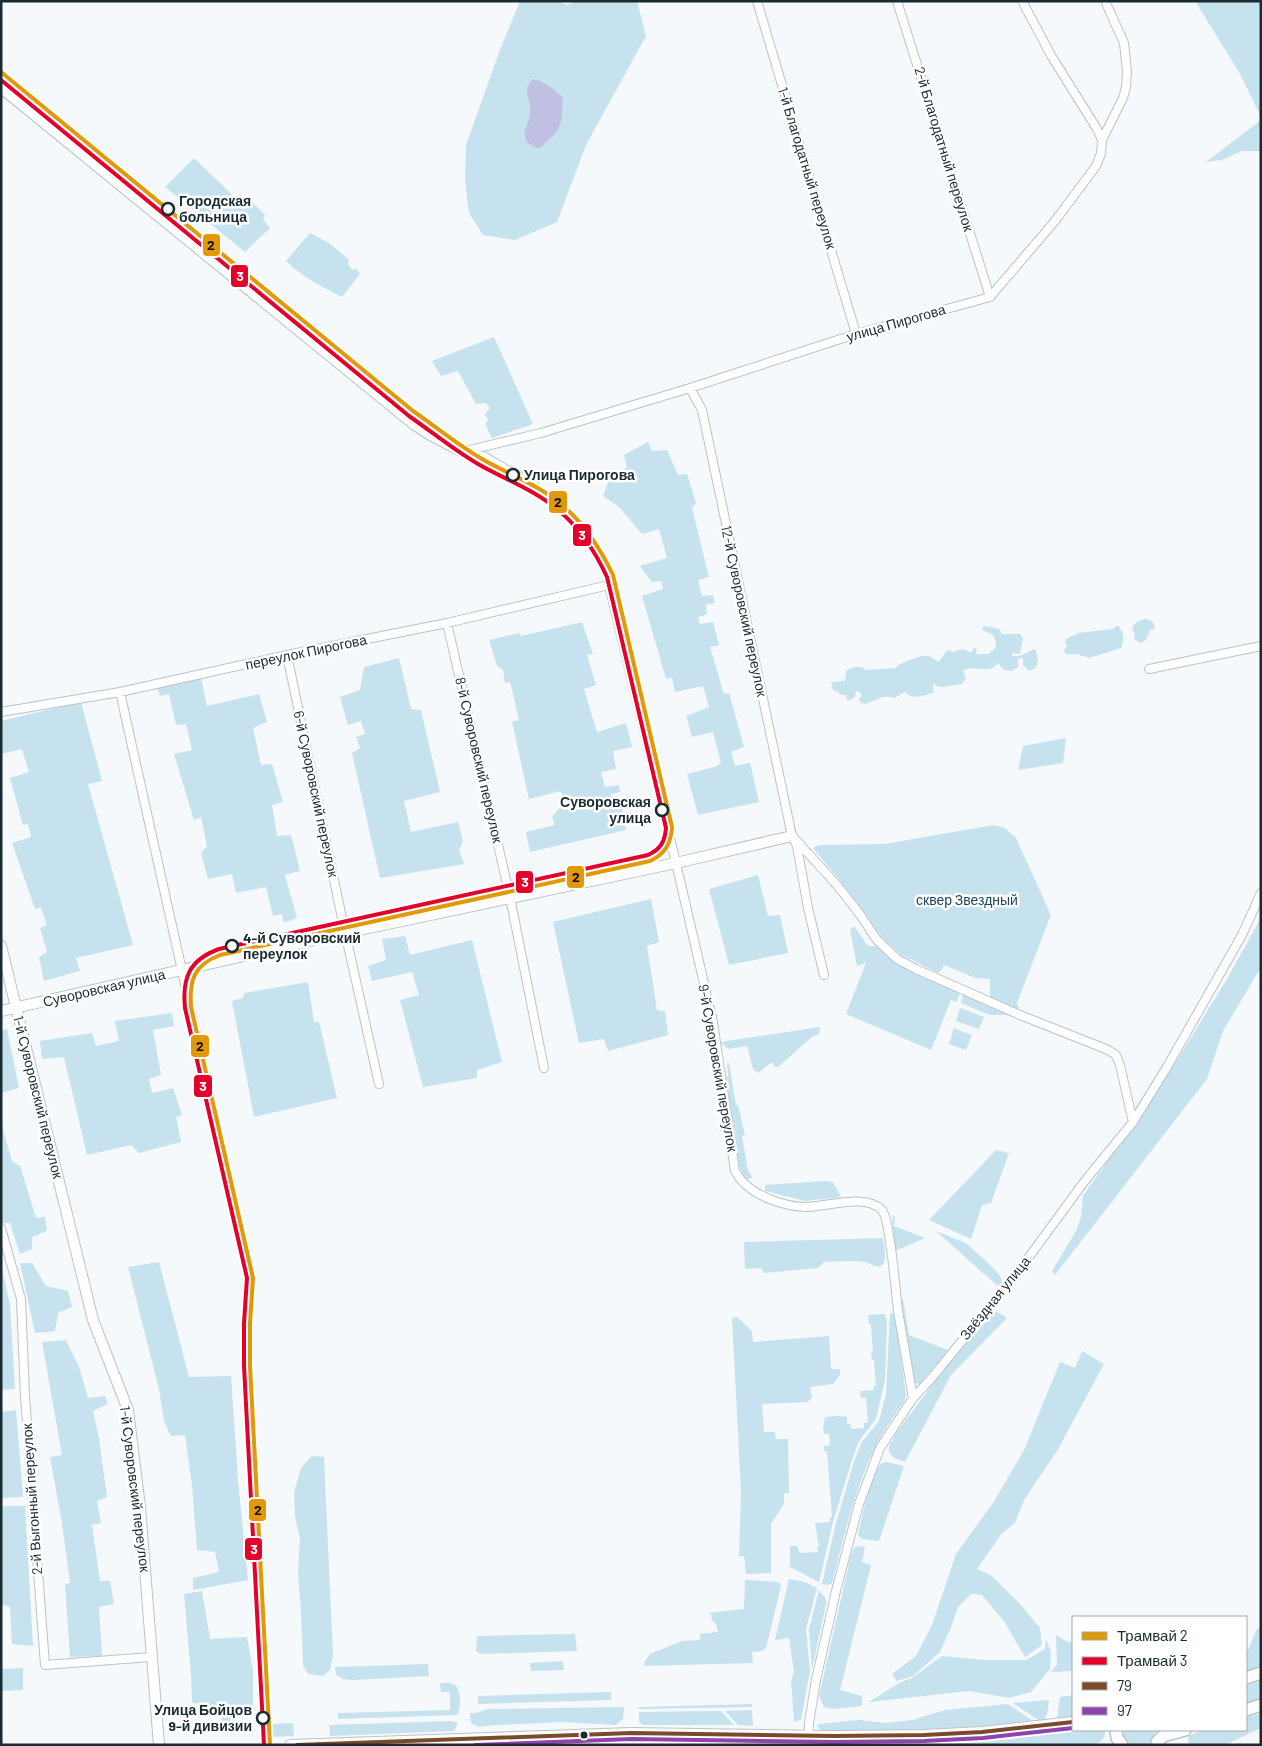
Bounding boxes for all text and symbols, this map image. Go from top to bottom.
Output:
street label: 2-й Благодатный переулок [911,65,978,234]
street label: 1-й Благодатный переулок [775,85,840,252]
place label: Городская больница [179,192,251,225]
marker: Городская больница [161,202,175,216]
line badge: 2 [202,233,221,257]
text: 2 [207,236,215,253]
line badge: 3 [230,264,249,288]
text: 3 [236,267,244,284]
street label: улица Пирогова [844,300,948,345]
place label: Улица Пирогова [524,466,635,483]
marker: Улица Пирогова [506,468,520,482]
line badge: 2 [548,490,568,514]
text: 2 [554,493,562,510]
line badge: 3 [572,523,592,547]
street label: 12-й Суворовский переулок [718,524,771,699]
text: 3 [578,526,586,543]
street label: переулок Пирогова [244,630,368,673]
street label: 8-й Суворовский переулок [452,675,507,845]
street label: 6-й Суворовский переулок [291,709,343,879]
place label: Суворовская улица [560,793,651,826]
marker: Суворовская улица [655,803,669,817]
line badge: 2 [566,865,585,889]
text: 2 [572,868,580,885]
line badge: 3 [515,870,534,894]
text: 3 [521,873,529,890]
park label: сквер Звездный [916,891,1018,908]
place label: 4-й Суворовский переулок [243,929,361,962]
marker: 4-й Суворовский переулок [225,939,239,953]
street label: Суворовская улица [41,965,167,1010]
street label: 9-й Суворовский переулок [695,983,742,1154]
street label: 1-й Суворовский переулок [10,1014,67,1181]
line badge: 2 [190,1034,210,1058]
text: 2 [196,1037,204,1054]
line badge: 3 [193,1074,213,1098]
text: 3 [199,1077,207,1094]
street label: Звёздная улица [956,1252,1034,1343]
street label: 1-й Суворовский переулок [117,1405,154,1574]
street label: 2-й Выгонный переулок [18,1422,45,1575]
line badge: 2 [248,1498,267,1522]
text: 2 [254,1501,262,1518]
line badge: 3 [244,1537,263,1561]
text: 3 [250,1540,258,1557]
legend [1072,1616,1247,1731]
text: Трамвай 2 [1117,1626,1188,1644]
text: Трамвай 3 [1117,1651,1188,1669]
text: 79 [1117,1676,1132,1694]
place label: Улица Бойцов 9-й дивизии [154,1701,252,1734]
text: 97 [1117,1701,1132,1719]
marker: Улица Бойцов 9-й дивизии [256,1711,270,1725]
unlabelled marker [579,1730,589,1740]

